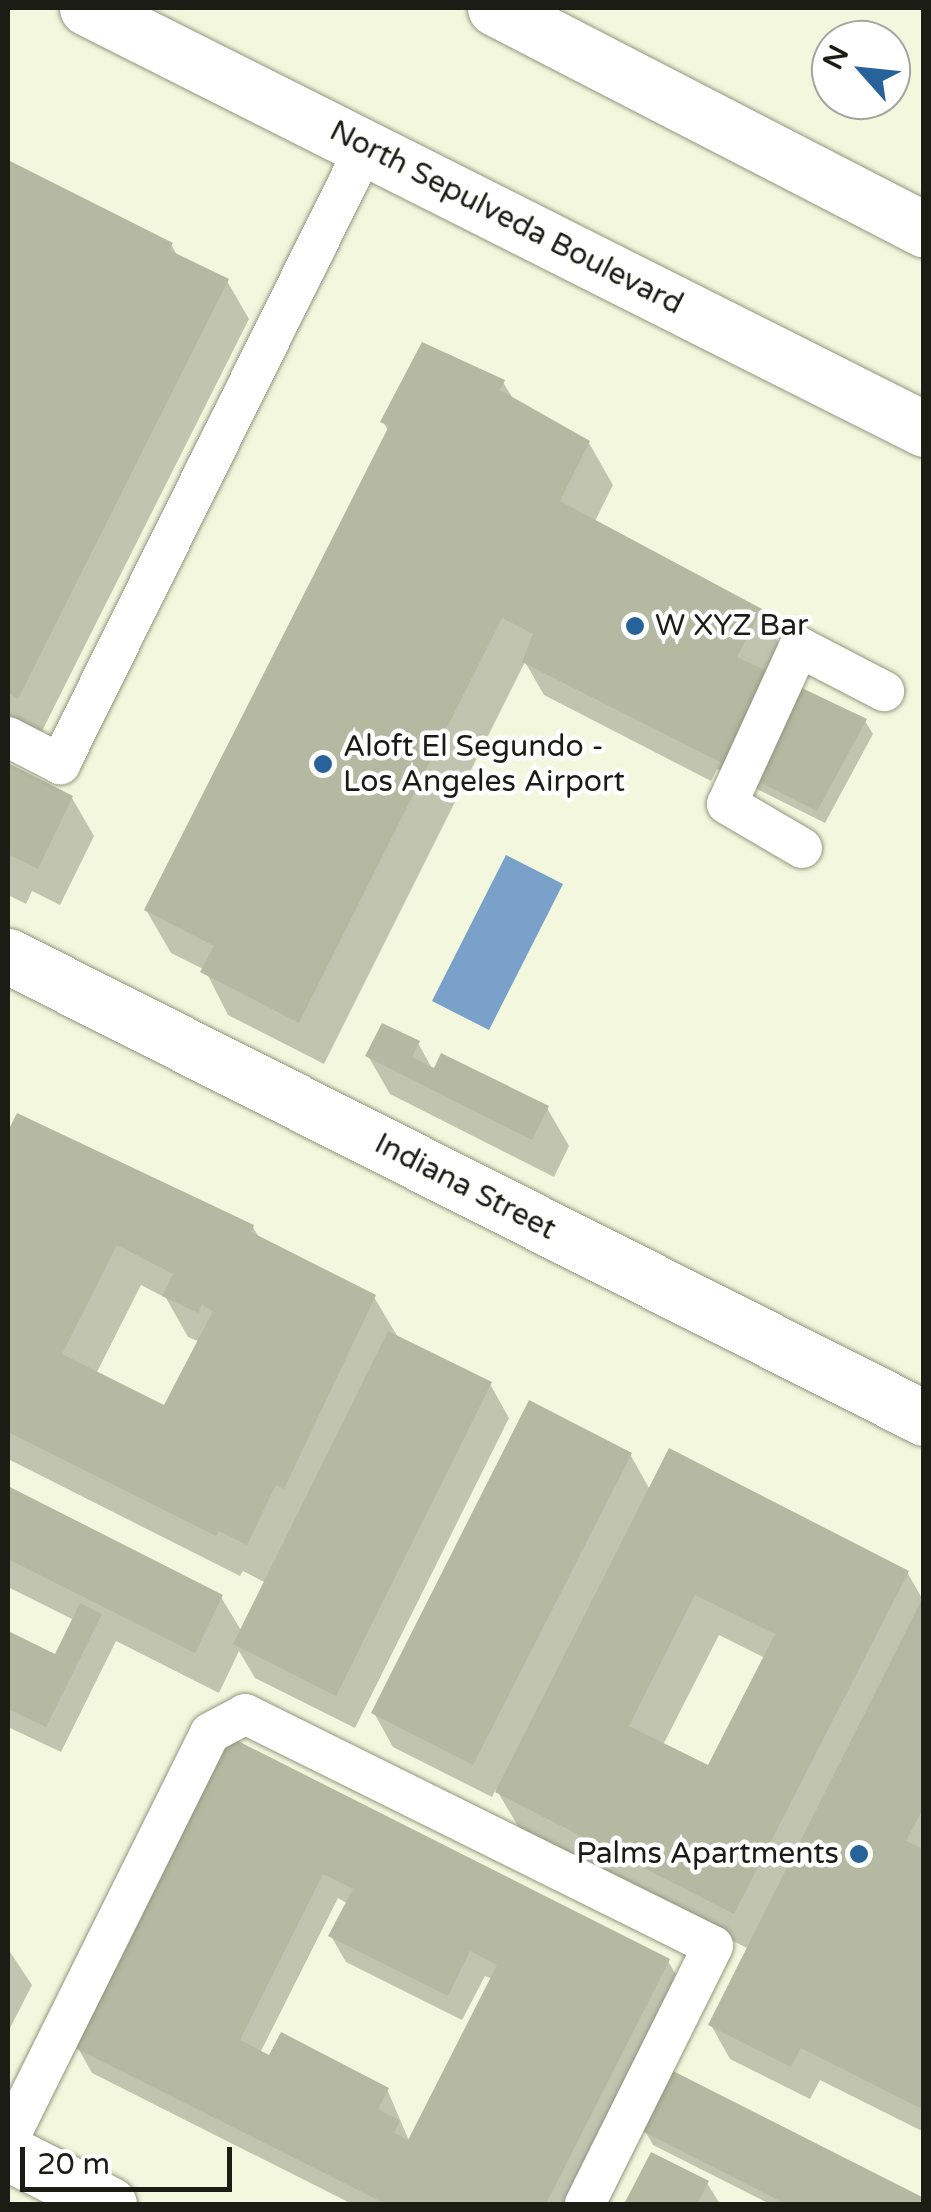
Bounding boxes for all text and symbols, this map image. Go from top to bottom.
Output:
north arrow [811,20,911,120]
text: N [816,40,856,75]
street label: North Sepulveda Boulevard [323,113,689,323]
place label: W XYZ Bar [655,608,809,644]
marker: W XYZ Bar [624,615,646,637]
place label: Aloft El Segundo - Los Angeles Airport [343,729,625,800]
marker: Aloft El Segundo - Los Angeles Airport [312,753,334,775]
street label: Indiana Street [368,1126,562,1248]
place label: Palms Apartments [576,1836,839,1872]
marker: Palms Apartments [848,1843,870,1865]
scale bar [25,2127,238,2189]
text: 20 m [37,2146,110,2183]

